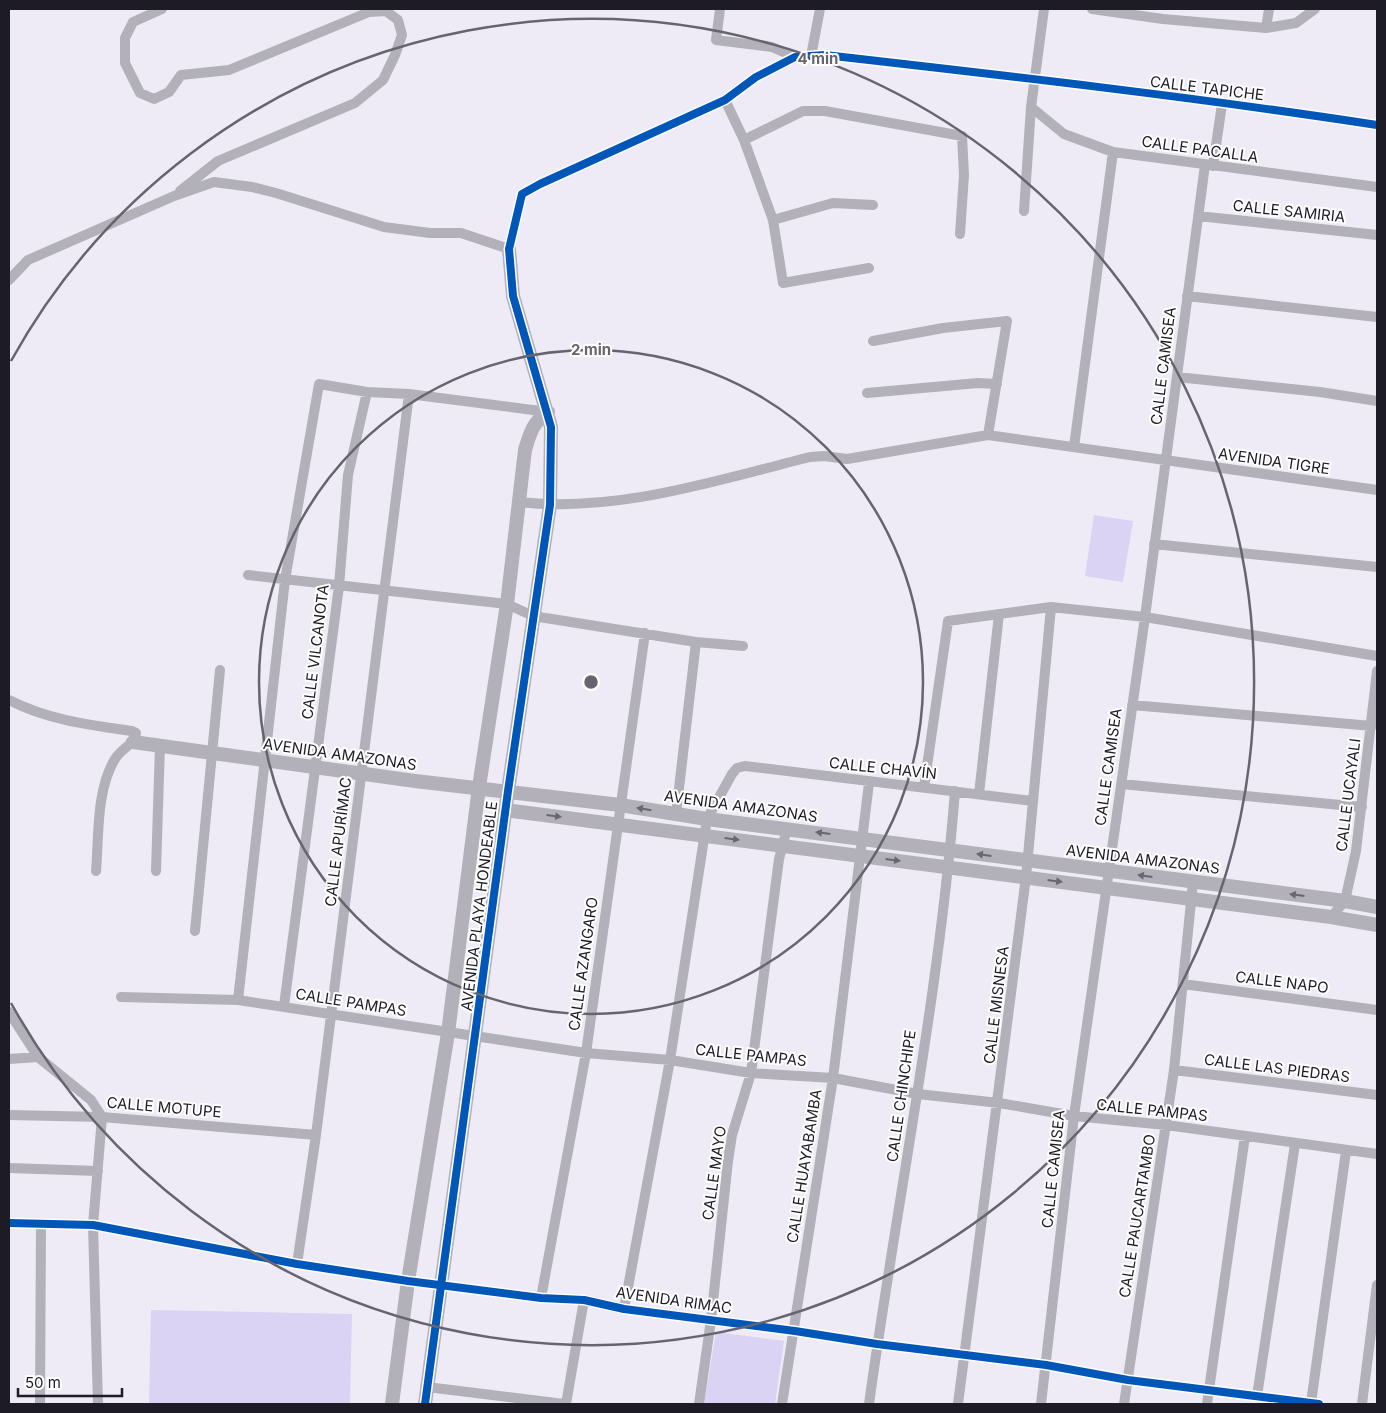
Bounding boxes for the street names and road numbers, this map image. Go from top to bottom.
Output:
street label: CALLE TAPICHE [1149,72,1265,104]
street label: CALLE PACALLA [1140,131,1260,167]
street label: CALLE SAMIRIA [1232,196,1346,226]
street label: CALLE CAMISEA [1146,306,1180,426]
street label: AVENIDA TIGRE [1217,444,1331,478]
street label: CALLE VILCANOTA [297,583,333,721]
street label: CALLE CAMISEA [1090,707,1126,827]
street label: AVENIDA AMAZONAS [262,734,418,774]
street label: CALLE UCAYALI [1332,737,1364,853]
street label: CALLE CHAVÍN [828,753,938,783]
street label: CALLE APURÍMAC [321,776,355,908]
street label: AVENIDA AMAZONAS [663,786,819,826]
street label: AVENIDA PLAYA HONDEABLE [457,800,501,1012]
street label: AVENIDA AMAZONAS [1065,840,1221,878]
street label: CALLE AZANGARO [564,896,602,1032]
street label: CALLE MISNESA [979,945,1013,1065]
street label: CALLE NAPO [1234,967,1330,997]
street label: CALLE PAMPAS [294,984,408,1020]
street label: CALLE CHINCHIPE [882,1029,920,1163]
street label: CALLE PAMPAS [694,1040,808,1070]
street label: CALLE LAS PIEDRAS [1203,1050,1351,1086]
street label: CALLE HUAYABAMBA [782,1088,826,1244]
street label: CALLE MOTUPE [106,1093,222,1121]
street label: CALLE PAMPAS [1095,1095,1209,1125]
street label: CALLE CAMISEA [1037,1109,1069,1229]
street label: CALLE MAYO [698,1125,730,1221]
street label: CALLE PAUCARTAMBO [1115,1133,1159,1299]
street label: AVENIDA RIMAC [615,1282,733,1318]

